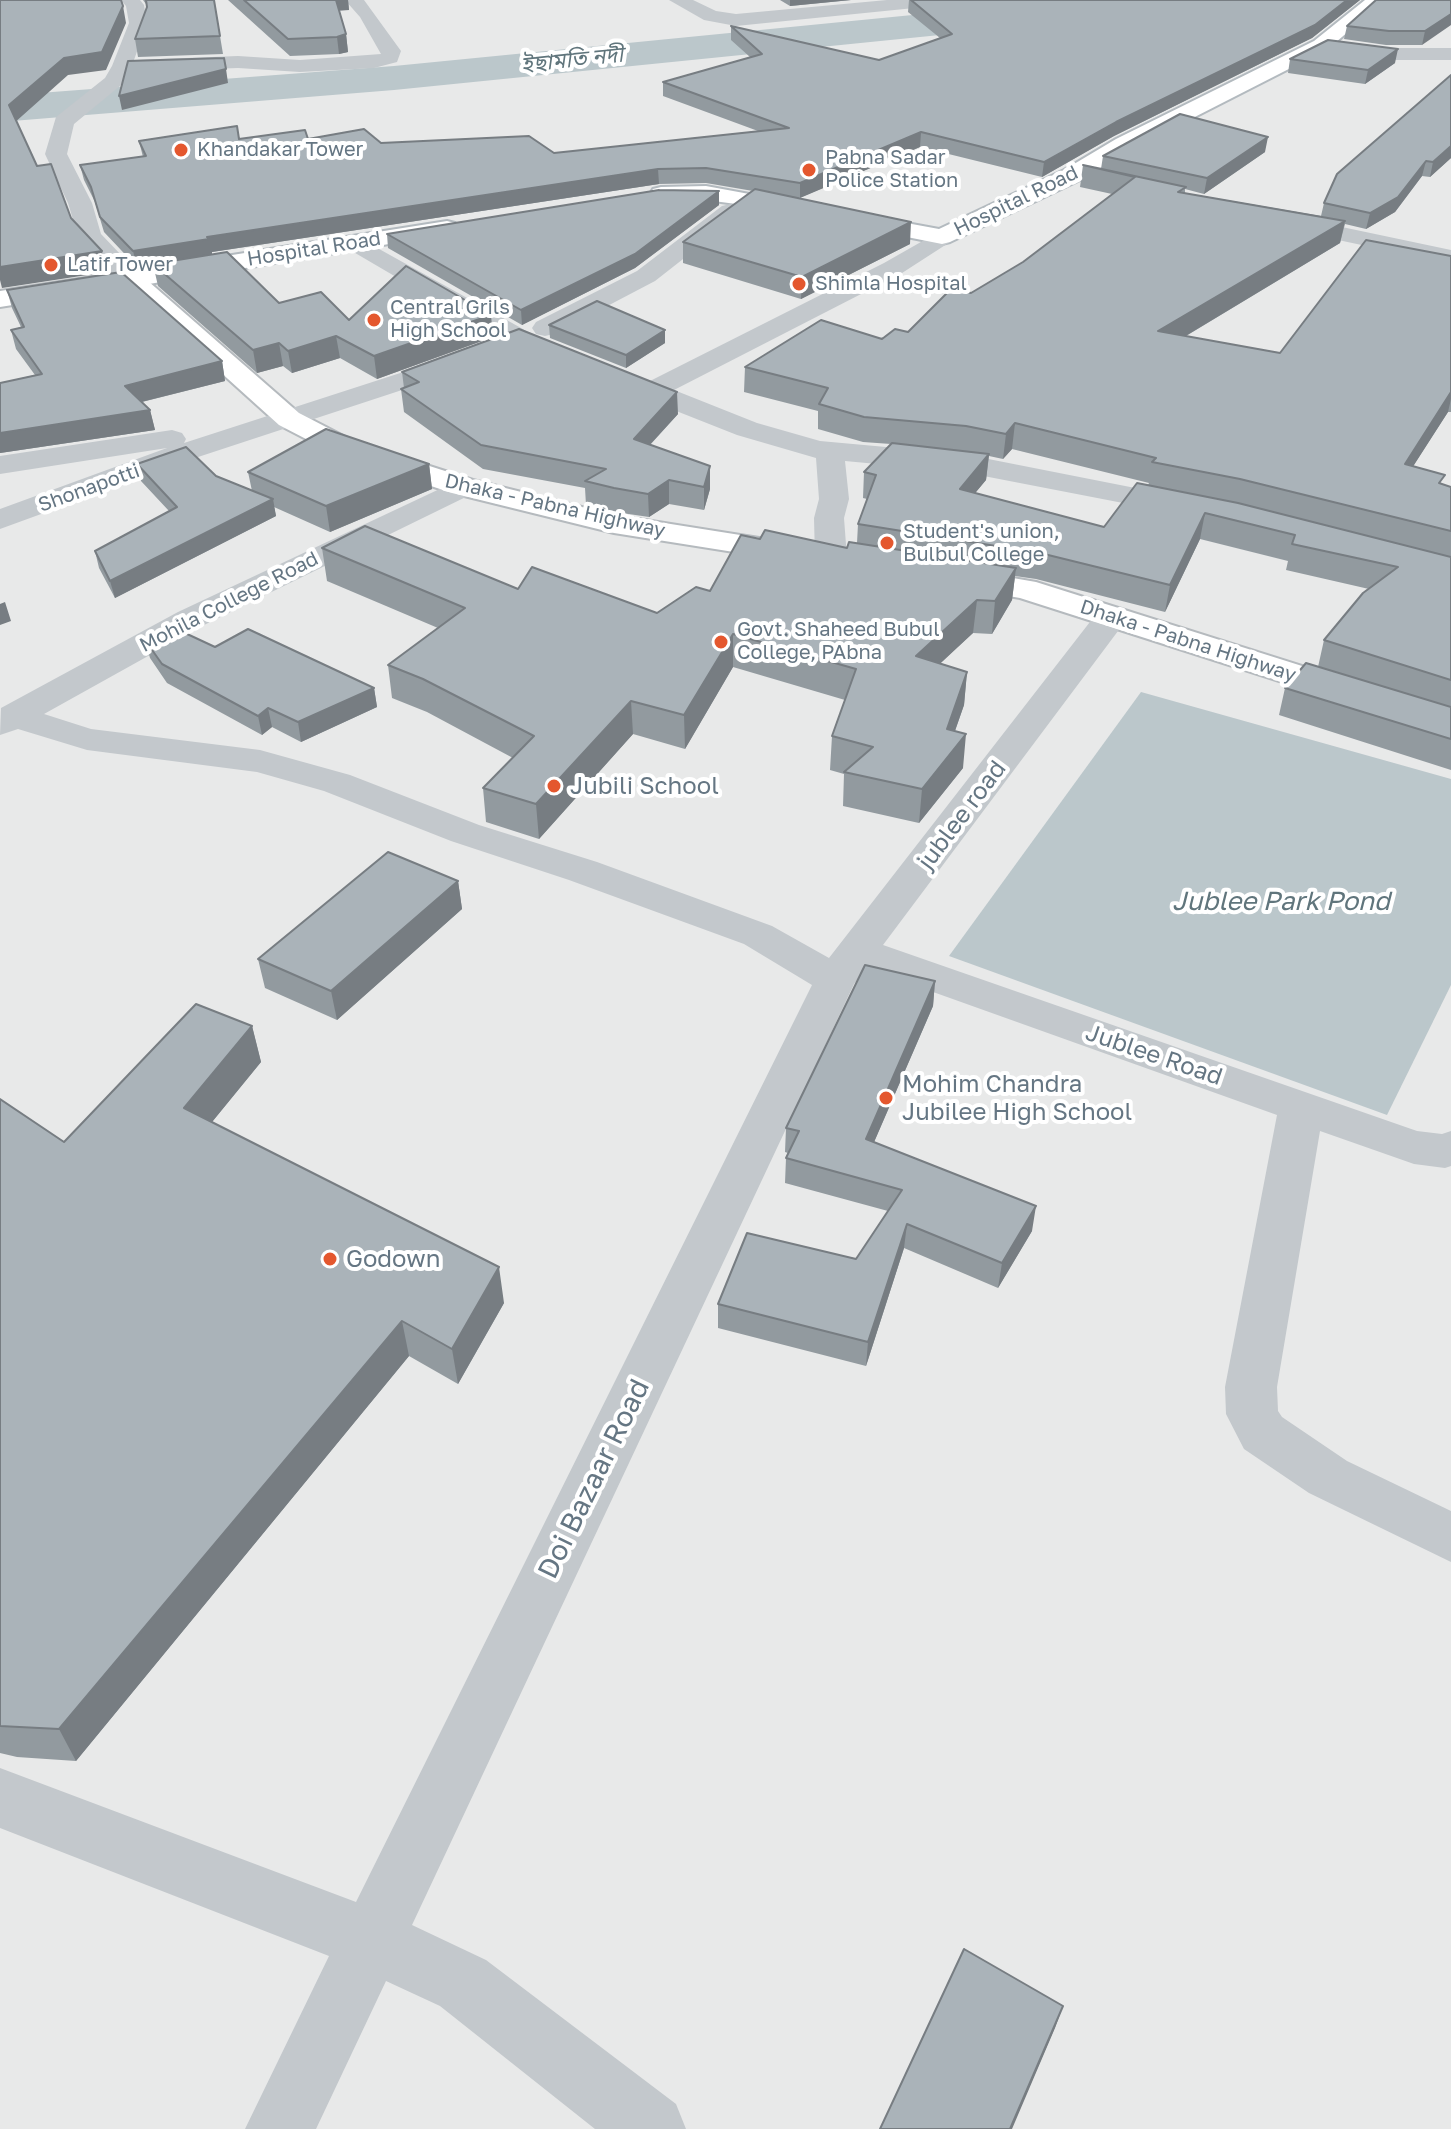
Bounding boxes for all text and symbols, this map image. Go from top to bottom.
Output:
water label: ইছামতি নদী [520,42,624,78]
place label: Khandakar Tower [197,138,363,162]
marker: Khandakar Tower [172,141,190,159]
place label: Pabna Sadar Police Station [825,146,958,193]
marker: Pabna Sadar Police Station [800,161,818,179]
street label: Hospital Road [950,161,1082,241]
street label: Hospital Road [245,227,383,271]
place label: Latif Tower [67,253,173,277]
marker: Latif Tower [42,256,60,274]
place label: Shimla Hospital [815,272,967,296]
marker: Shimla Hospital [790,275,808,293]
place label: Central Grils High School [390,296,510,343]
marker: Central Grils High School [365,311,383,329]
street label: Shonapotti [35,459,143,517]
street label: Dhaka - Pabna Highway [442,469,668,543]
place label: Student's union, Bulbul College [903,520,1060,567]
marker: Student's union, Bulbul College [878,534,896,552]
street label: Mohila College Road [136,547,322,657]
street label: Dhaka - Pabna Highway [1077,595,1299,687]
place label: Govt. Shaheed Bubul College, PAbna [737,618,940,665]
marker: Govt. Shaheed Bubul College, PAbna [712,633,730,651]
street label: jublee road [912,755,1012,875]
place label: Jubili School [570,772,719,800]
marker: Jubili School [545,777,563,795]
water label: Jublee Park Pond [1172,886,1390,918]
street label: Jublee Road [1082,1018,1226,1092]
place label: Mohim Chandra Jubilee High School [902,1070,1132,1126]
marker: Mohim Chandra Jubilee High School [877,1089,895,1107]
place label: Godown [346,1245,440,1273]
marker: Godown [321,1250,339,1268]
street label: Doi Bazaar Road [531,1374,657,1584]

